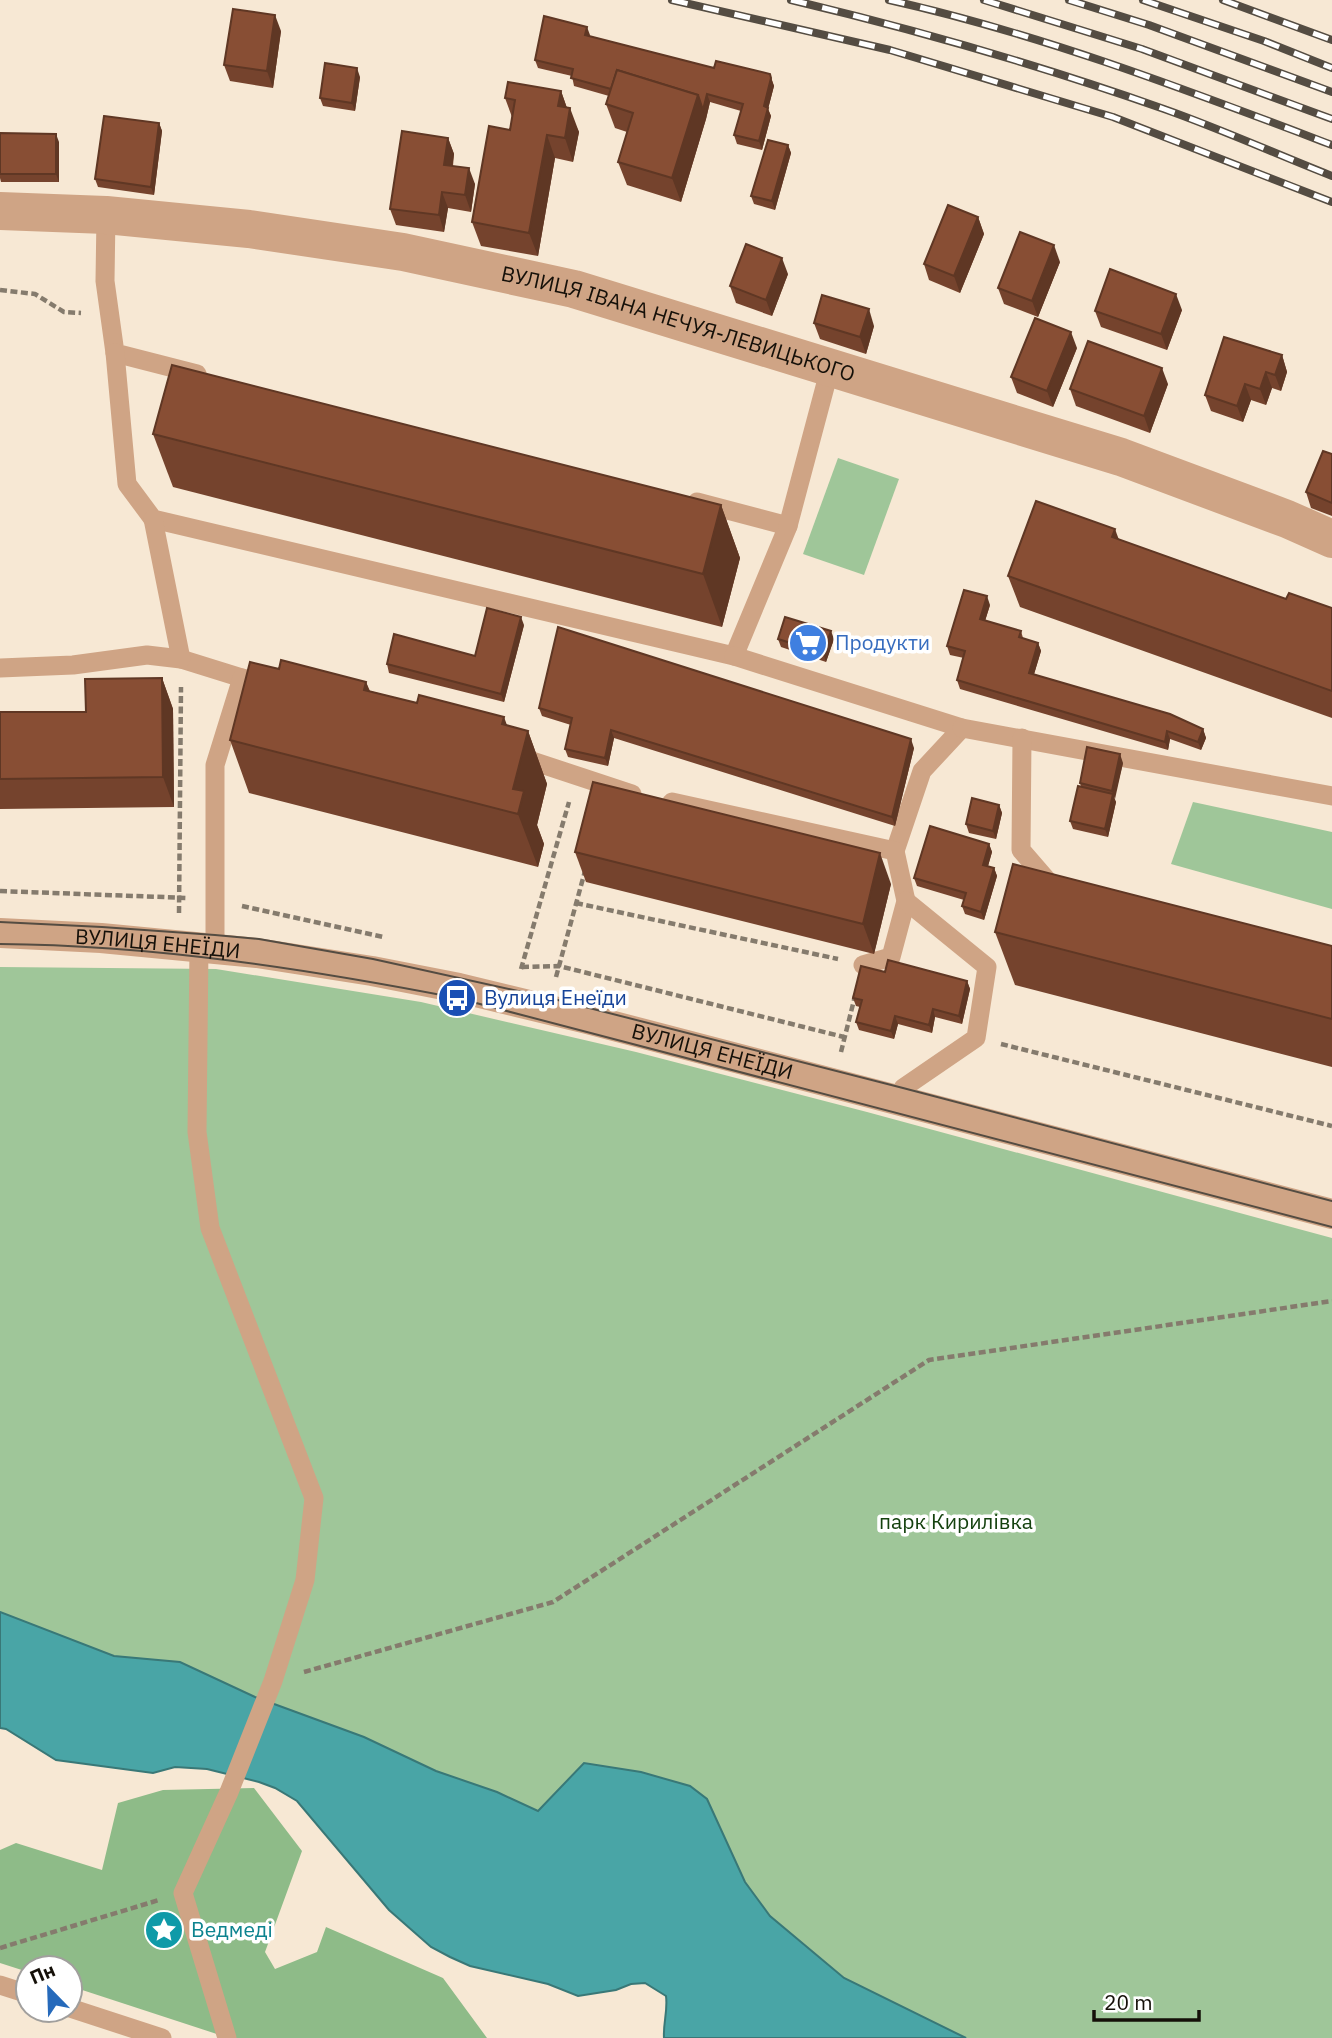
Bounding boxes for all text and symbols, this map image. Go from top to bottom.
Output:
street label: ВУЛИЦЯ ІВАНА НЕЧУЯ-ЛЕВИЦЬКОГО [499,259,859,388]
supermarket icon: Продукти [787,622,829,664]
place label: Продукти [835,628,930,656]
street label: ВУЛИЦЯ ЕНЕЇДИ [74,922,242,964]
bus stop icon: Вулиця Енеїди [436,977,478,1019]
place label: Вулиця Енеїди [484,983,627,1011]
street label: ВУЛИЦЯ ЕНЕЇДИ [629,1016,796,1085]
park label: парк Кирилівка [879,1507,1033,1535]
place icon: Ведмеді [143,1909,185,1951]
place label: Ведмеді [191,1915,273,1943]
north arrow [14,1954,84,2024]
text: Пн [26,1957,59,1989]
scale bar [1094,1979,1199,2023]
text: 20 m [1104,1988,1153,2016]

